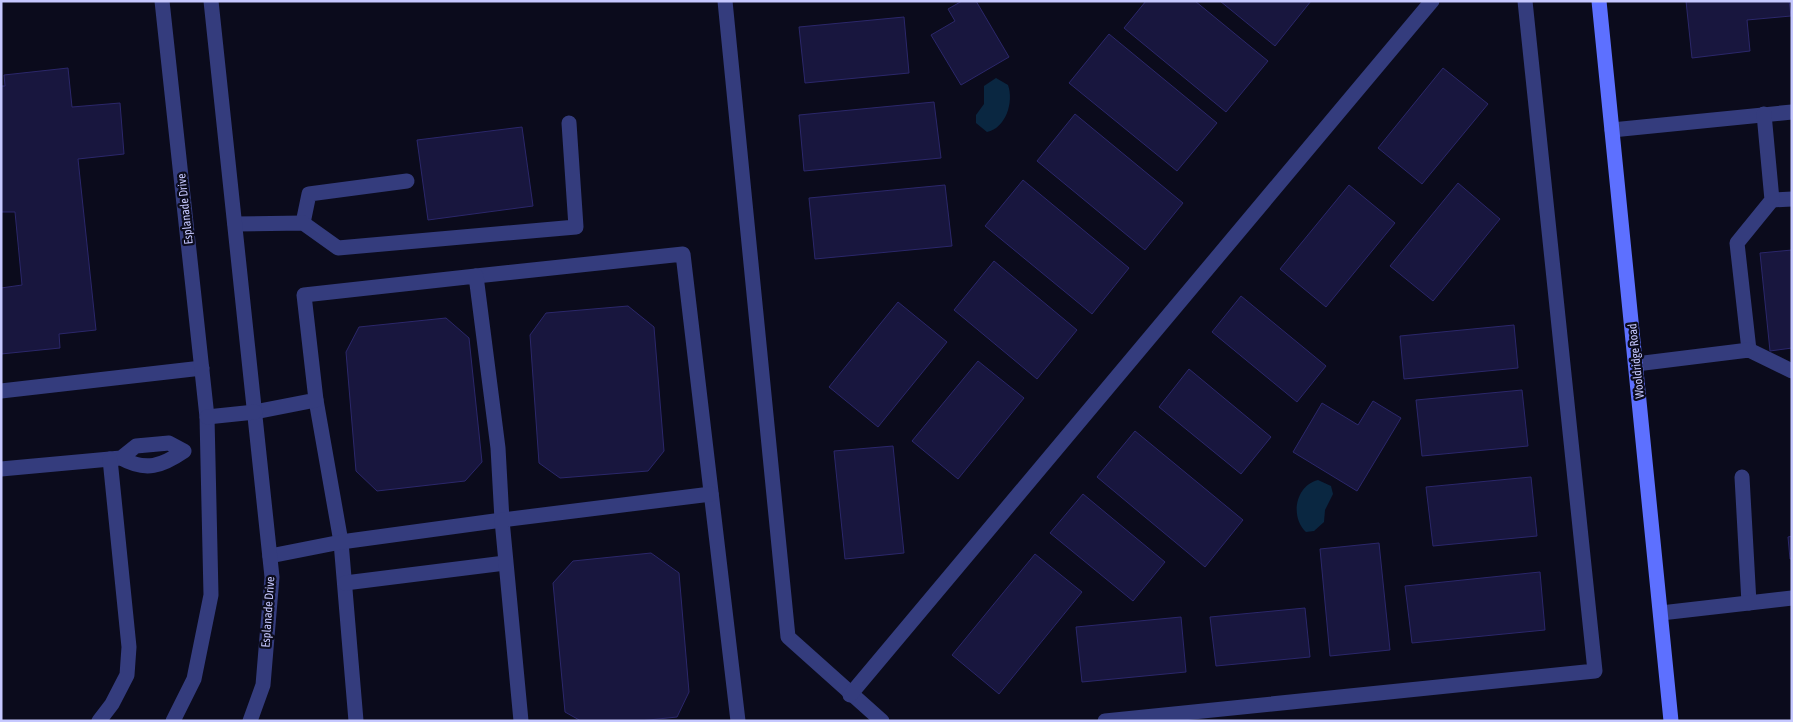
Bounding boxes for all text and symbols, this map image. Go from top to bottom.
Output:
street label: Esplanade Drive [174,173,196,245]
street label: Wooldridge Road [1625,323,1647,399]
street label: Esplanade Drive [259,576,277,648]

